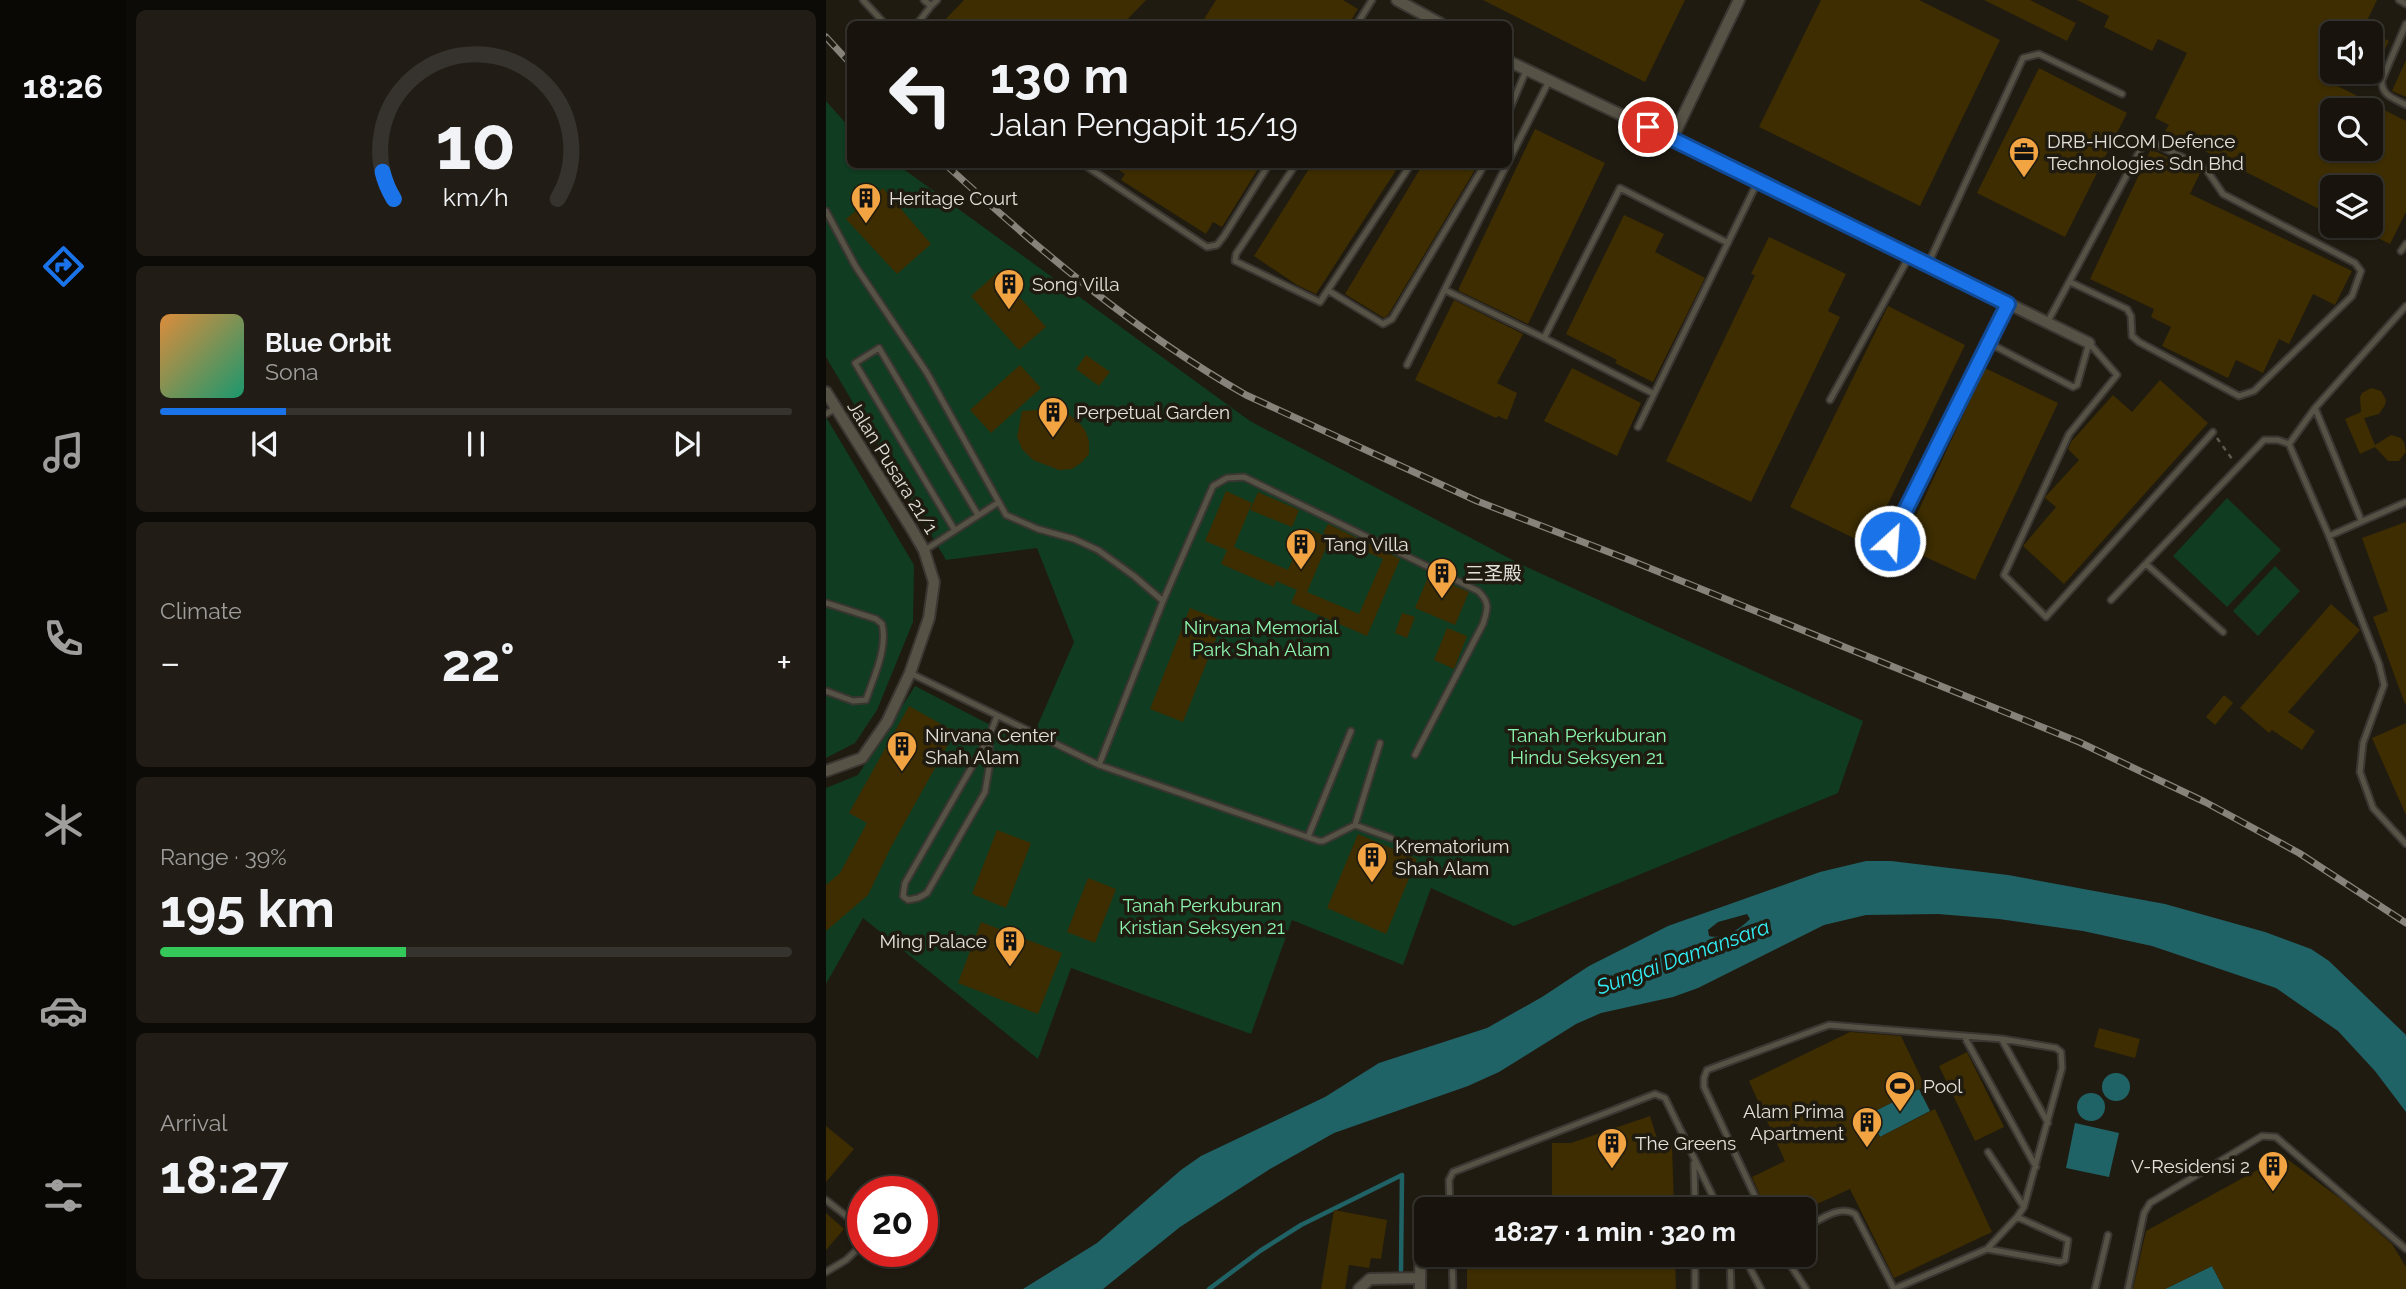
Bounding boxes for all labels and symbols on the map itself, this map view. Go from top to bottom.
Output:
pin [1618,97,1678,157]
place label: DRB-HICOM Defence Technologies Sdn Bhd [2047,130,2244,174]
office icon: DRB-HICOM Defence Technologies Sdn Bhd [2007,135,2041,179]
building icon: Heritage Court [849,181,883,225]
place label: Heritage Court [889,187,1019,209]
building icon: Song Villa [992,267,1026,311]
place label: Song Villa [1032,273,1120,295]
building icon: Perpetual Garden [1036,395,1070,439]
street label: Jalan Pusara 21/1 [843,397,943,537]
place label: Perpetual Garden [1076,401,1230,423]
position arrow [1853,504,1927,578]
building icon: Tang Villa [1284,527,1318,571]
place label: Tang Villa [1324,533,1409,555]
building icon: 三圣殿 [1425,556,1459,600]
place label: 三圣殿 [1465,562,1522,584]
park label: Nirvana Memorial Park Shah Alam [1184,616,1339,660]
place label: Nirvana Center Shah Alam [925,724,1057,768]
park label: Tanah Perkuburan Hindu Seksyen 21 [1507,724,1667,768]
building icon: Nirvana Center Shah Alam [885,729,919,773]
place label: Krematorium Shah Alam [1395,835,1510,879]
building icon: Krematorium Shah Alam [1355,840,1389,884]
park label: Tanah Perkuburan Kristian Seksyen 21 [1119,894,1285,938]
water label: Sungai Damansara [1592,914,1773,1000]
building icon: Ming Palace [993,924,1027,968]
place label: Ming Palace [879,930,987,952]
sports icon: Pool [1883,1069,1917,1113]
place label: Pool [1923,1075,1963,1097]
place label: Alam Prima Apartment [1743,1100,1845,1144]
building icon: Alam Prima Apartment [1850,1105,1884,1149]
building icon: The Greens [1595,1126,1629,1170]
place label: The Greens [1635,1132,1736,1154]
building icon: V-Residensi 2 [2256,1149,2290,1193]
place label: V-Residensi 2 [2131,1155,2250,1177]
speed limit sign: 20 [847,1176,938,1267]

